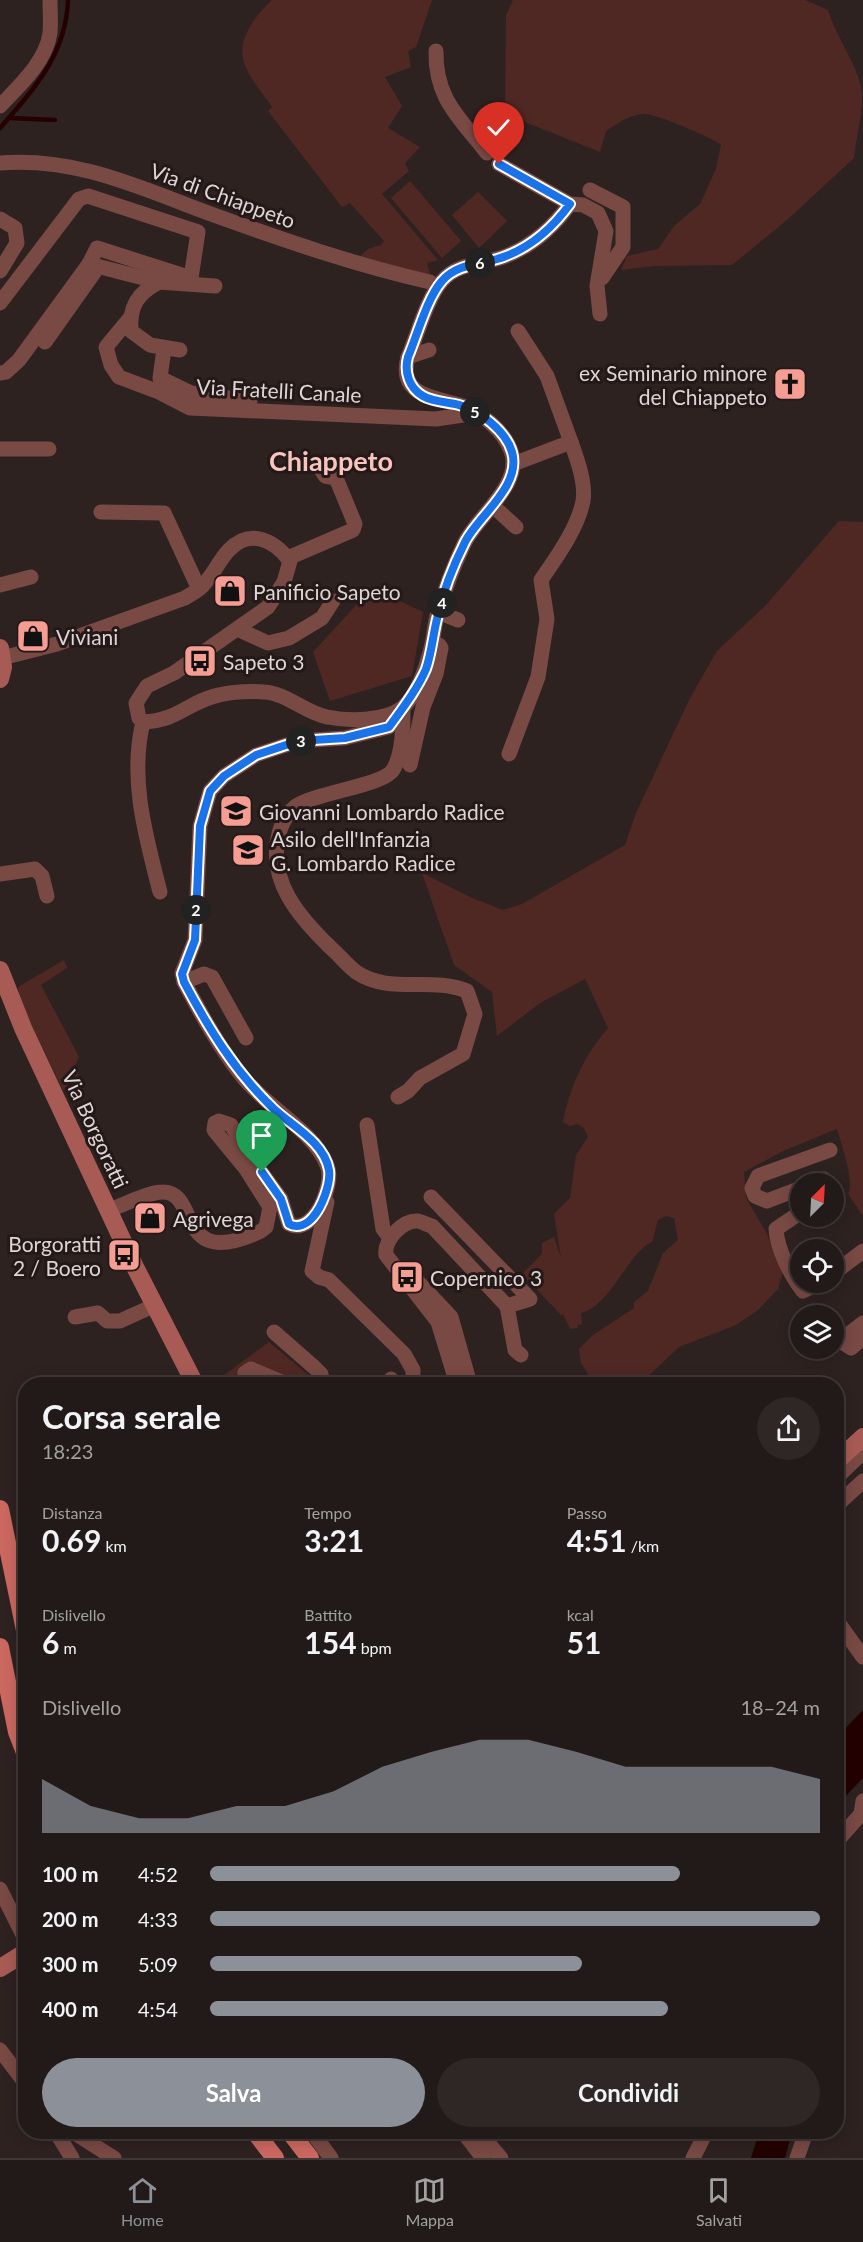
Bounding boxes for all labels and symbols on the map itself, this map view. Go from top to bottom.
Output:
pin [473,102,524,164]
street label: Via di Chiappeto [147,157,299,233]
pin: 6 [465,248,495,278]
place label: ex Seminario minore del Chiappeto [579,360,767,409]
church icon: ex Seminario minore del Chiappeto [772,366,808,402]
street label: Via Fratelli Canale [196,373,362,407]
pin: 5 [460,397,490,427]
district label: Chiappeto [269,444,393,477]
shop icon: Panificio Sapeto [212,573,248,609]
place label: Panificio Sapeto [253,579,401,604]
pin: 4 [427,588,457,618]
shop icon: Viviani [15,618,51,654]
place label: Viviani [56,624,118,649]
bus stop icon: Sapeto 3 [182,643,218,679]
place label: Sapeto 3 [223,649,304,674]
pin: 3 [286,726,316,756]
school or university icon: Giovanni Lombardo Radice [218,793,254,829]
place label: Giovanni Lombardo Radice [259,799,505,824]
place label: Asilo dell'Infanzia G. Lombardo Radice [271,826,456,875]
school or university icon: Asilo dell'Infanzia G. Lombardo Radice [230,832,266,868]
pin: 2 [181,895,211,925]
street label: Via Borgoratti [58,1066,134,1192]
pin [236,1110,287,1172]
north arrow [790,1173,844,1227]
shop icon: Agrivega [132,1200,168,1236]
place label: Agrivega [173,1206,254,1231]
place label: Borgoratti 2 / Boero [8,1231,101,1280]
bus stop icon: Borgoratti 2 / Boero [106,1237,142,1273]
bus stop icon: Copernico 3 [389,1259,425,1295]
place label: Copernico 3 [430,1265,542,1290]

